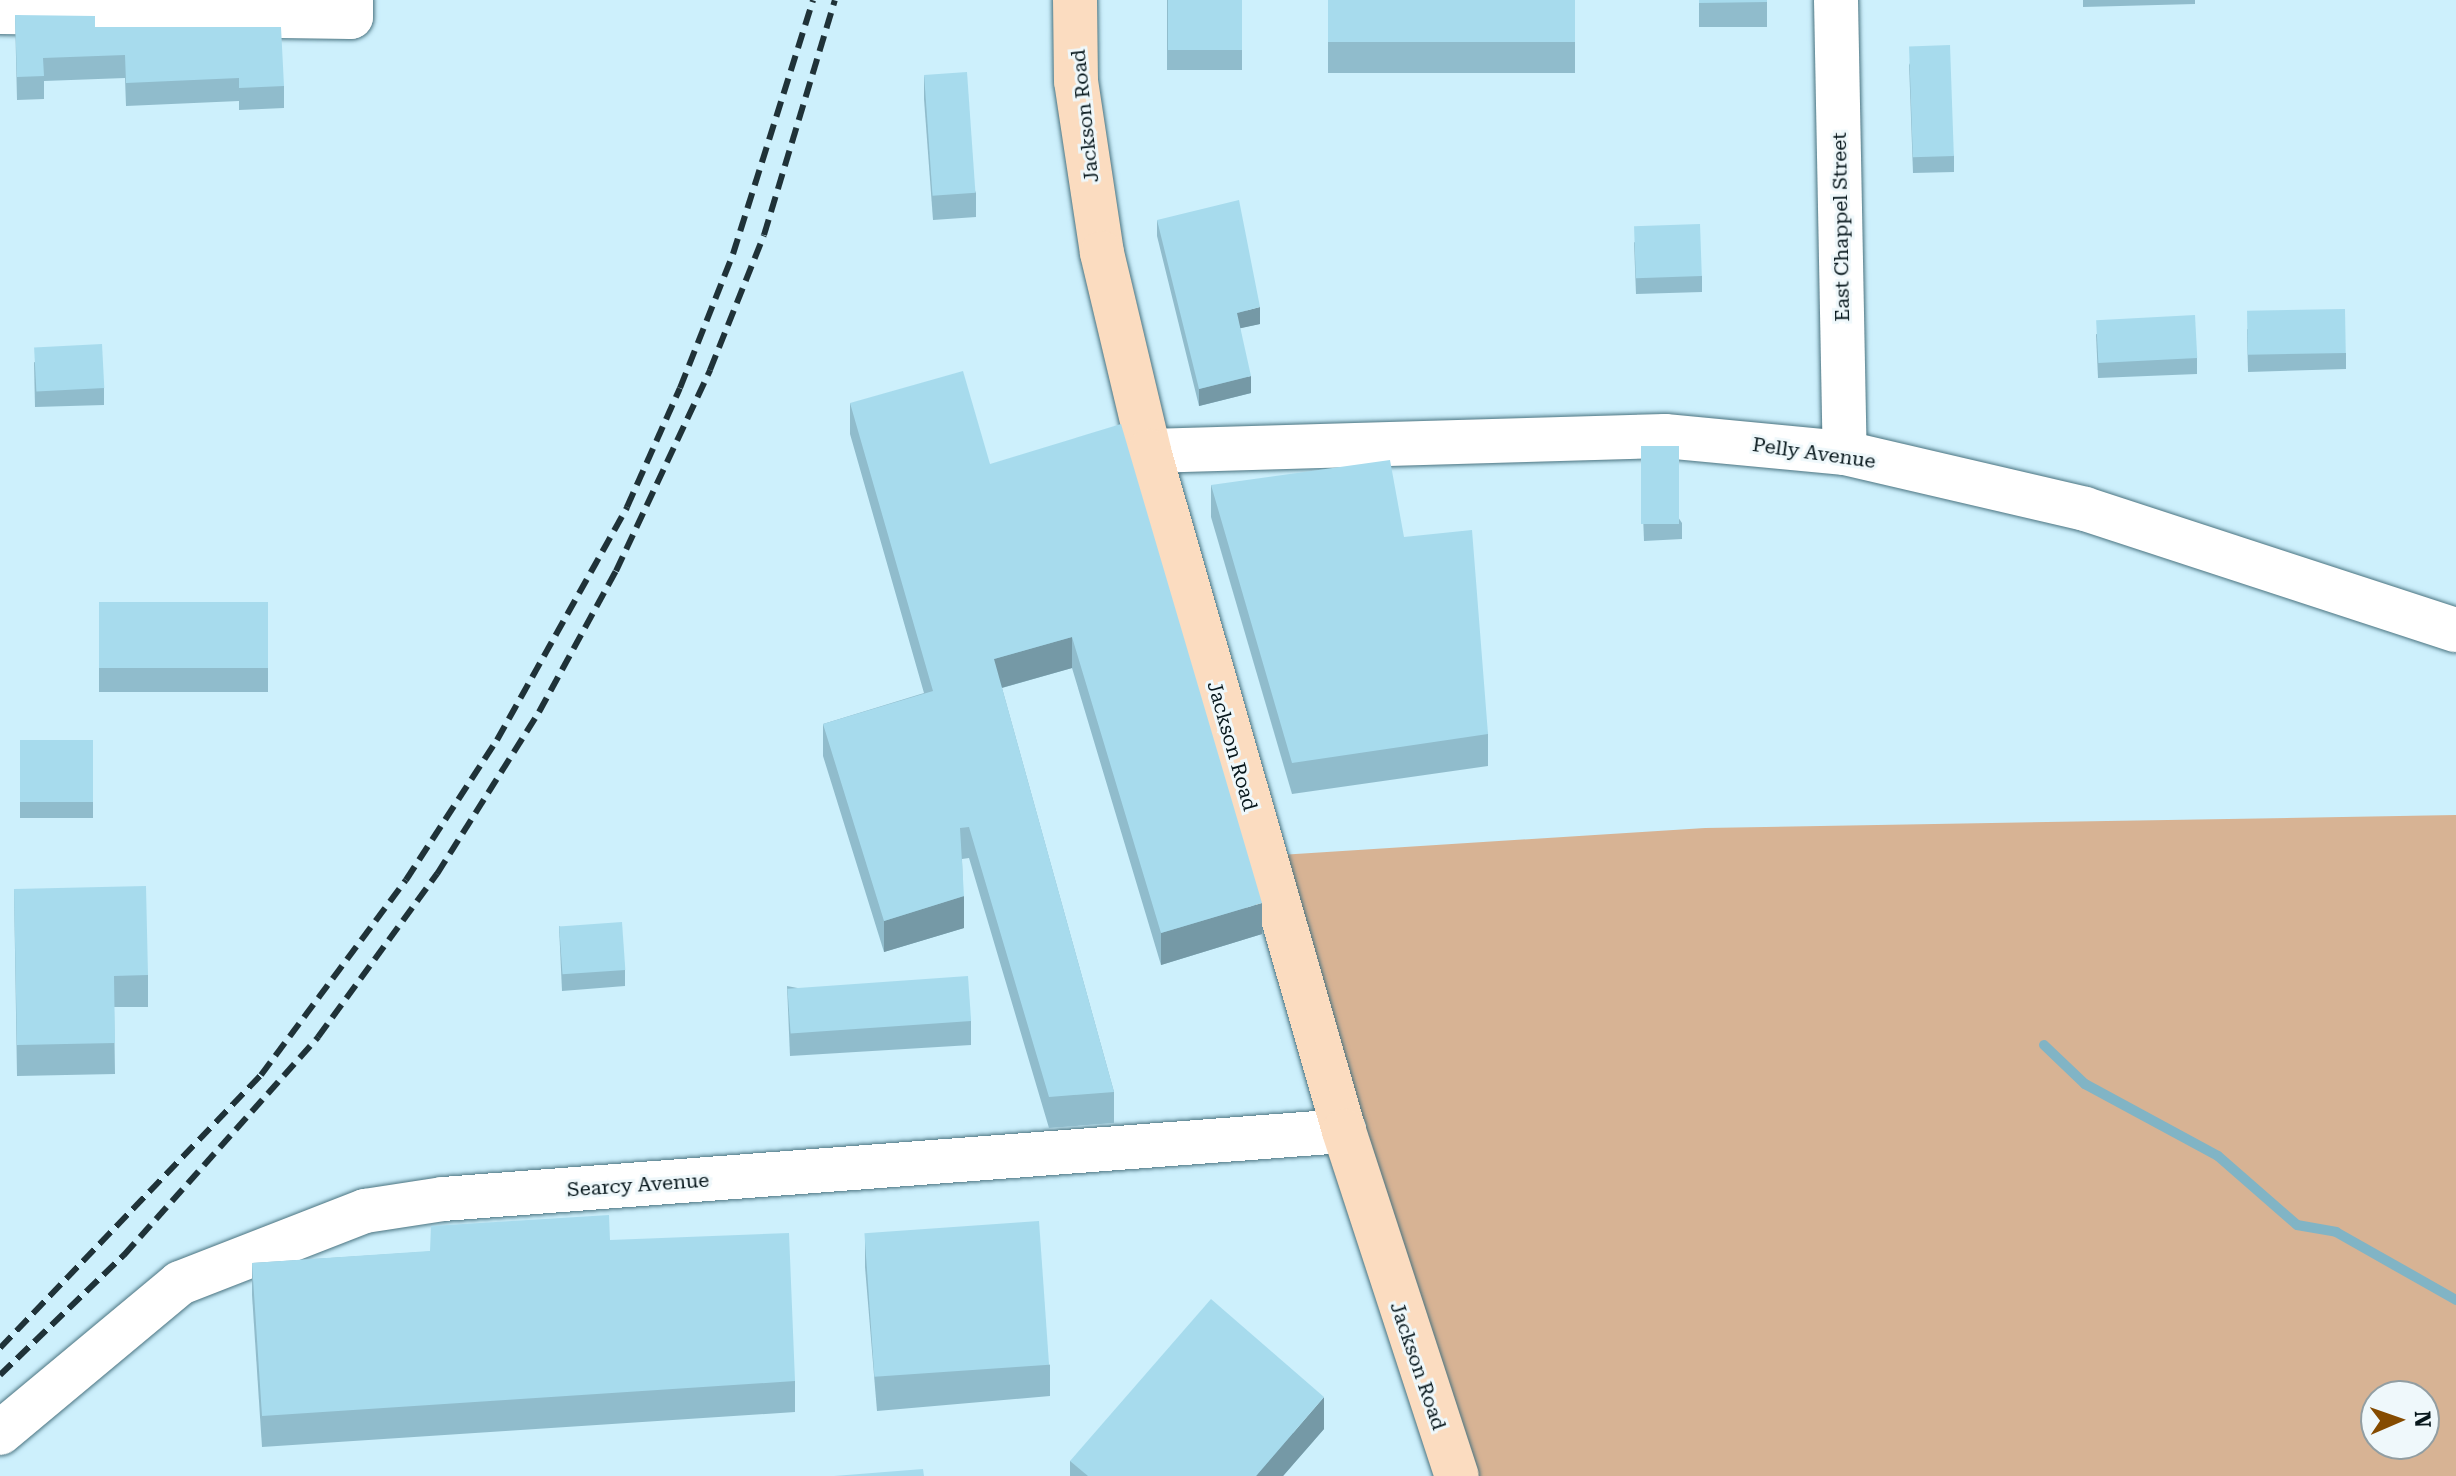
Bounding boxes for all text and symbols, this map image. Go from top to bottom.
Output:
street label: Jackson Road [1066,48,1104,184]
street label: East Chappel Street [1827,132,1855,322]
street label: Pelly Avenue [1751,432,1877,474]
street label: Jackson Road [1202,678,1262,814]
street label: Searcy Avenue [566,1168,710,1202]
street label: Jackson Road [1385,1299,1451,1433]
north arrow [2360,1380,2440,1460]
text: N [2410,1410,2435,1428]

